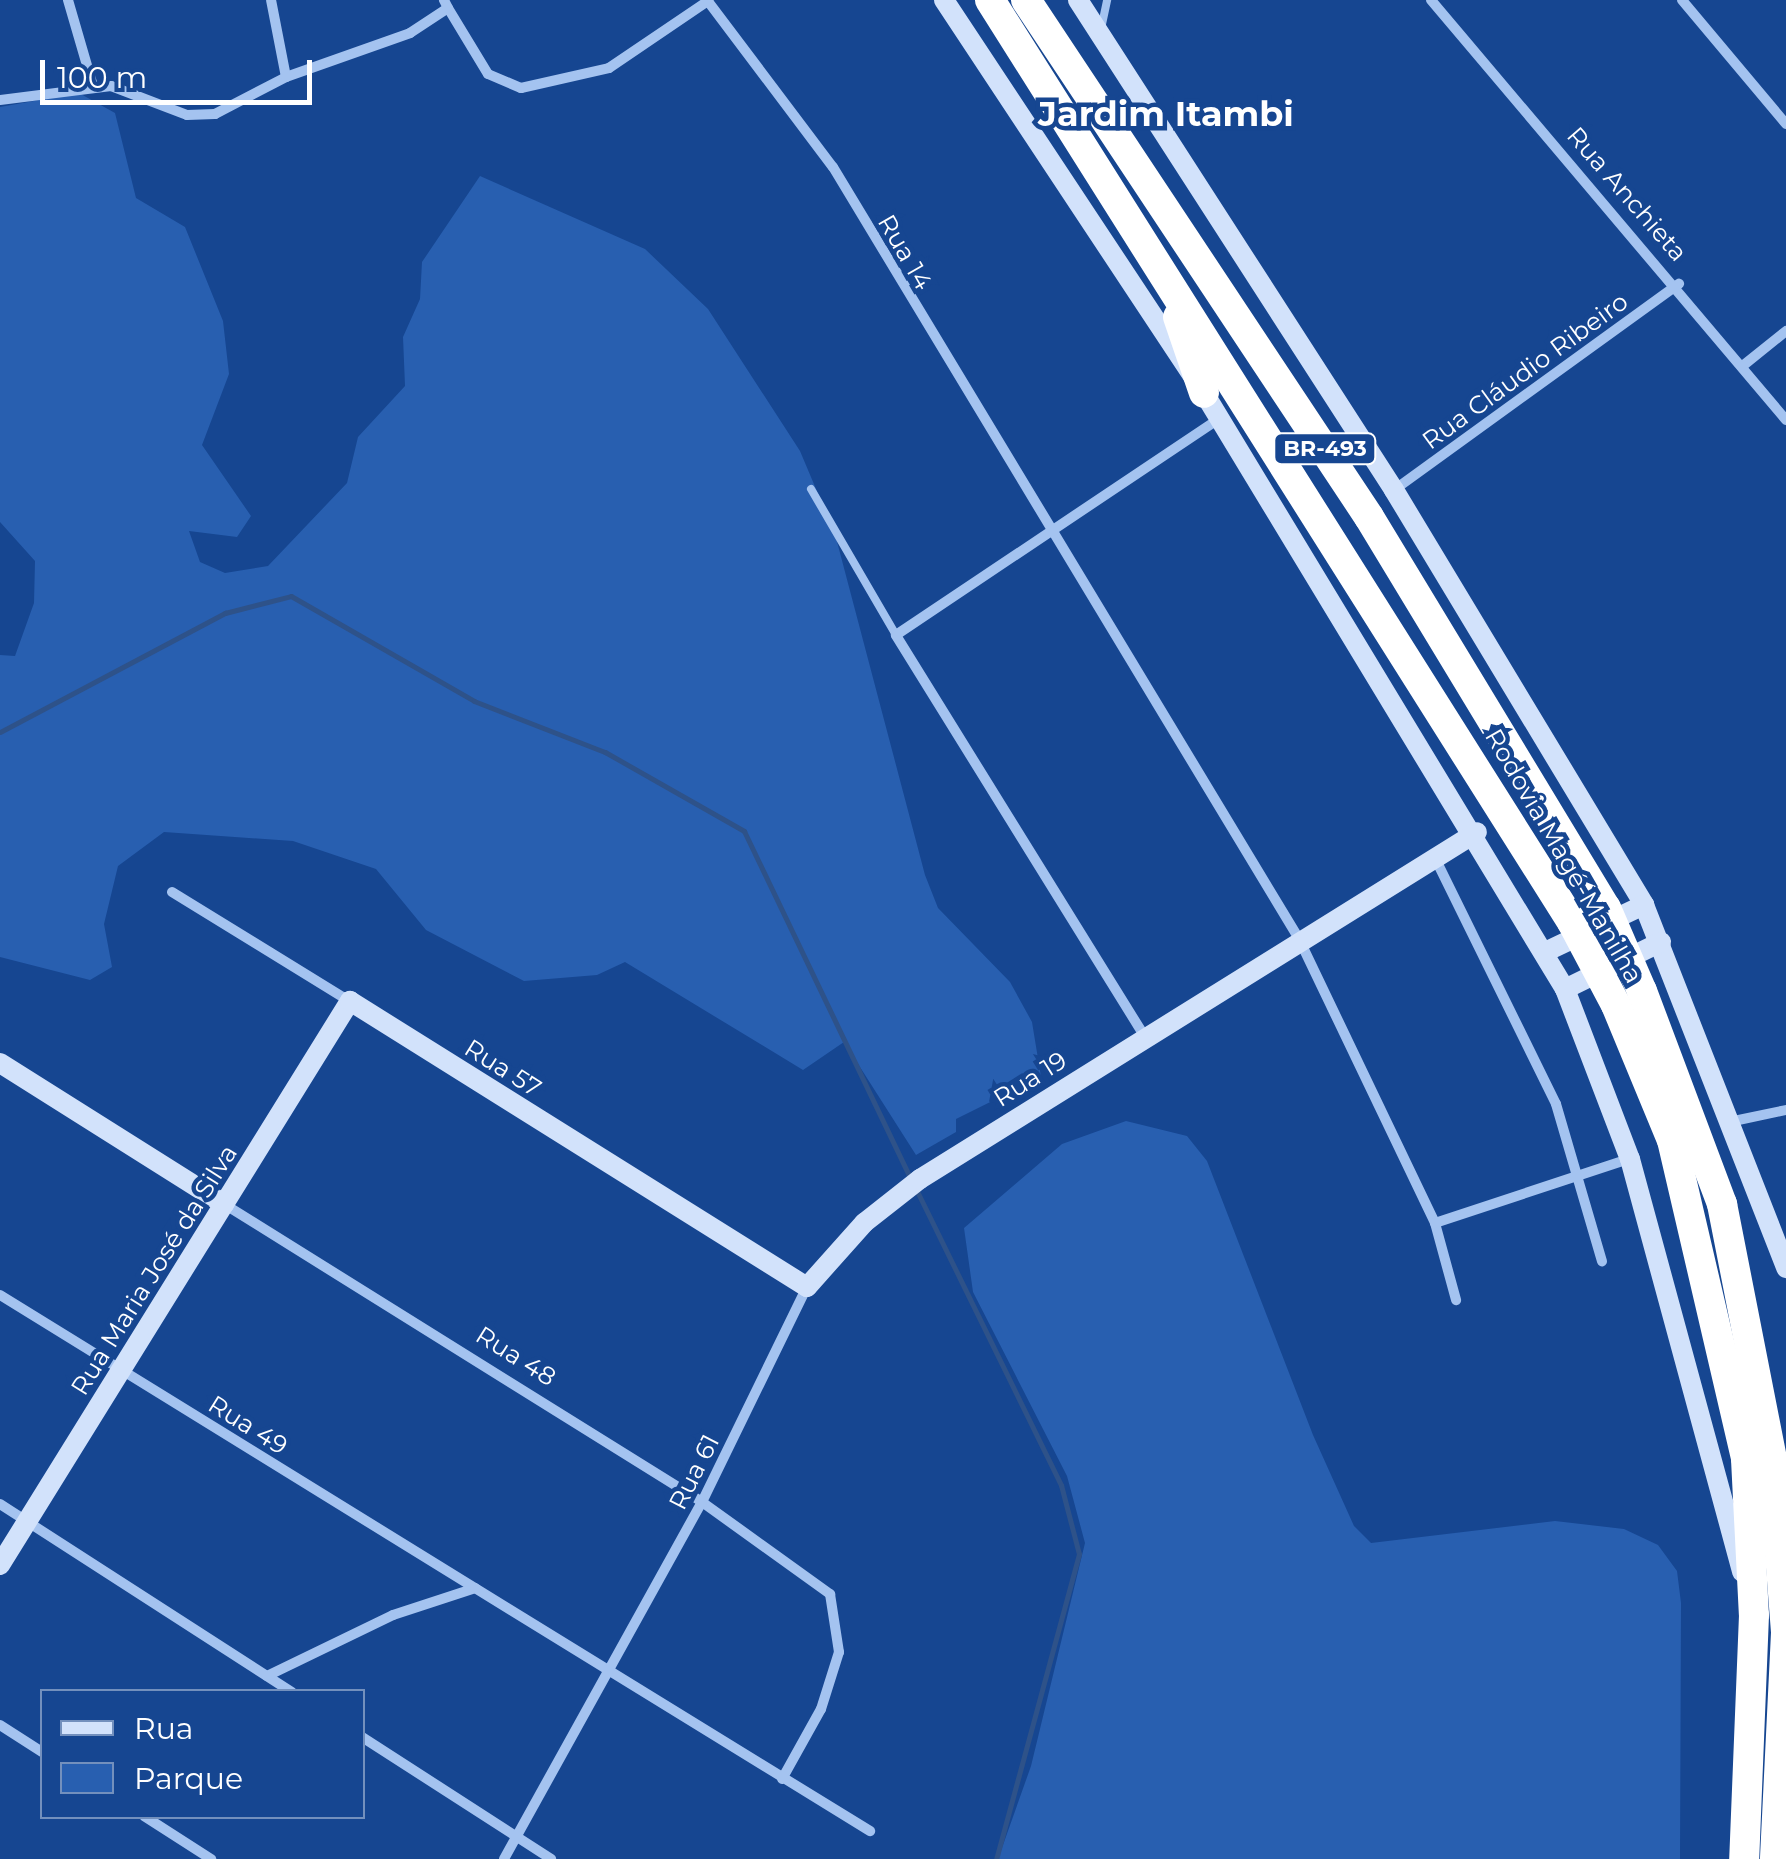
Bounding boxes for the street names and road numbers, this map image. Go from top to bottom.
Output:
street label: Rua Anchieta [1561,121,1693,267]
street label: Rua 14 [872,209,938,295]
street label: Rua Cláudio Ribeiro [1416,286,1634,456]
road number: BR-493 [1272,432,1378,466]
street label: Rodovia Magé-Manilha [1479,723,1649,989]
street label: Rua 57 [459,1033,547,1103]
street label: Rua 19 [988,1045,1072,1113]
street label: Rua Maria José da Silva [65,1139,243,1401]
street label: Rua 48 [470,1320,562,1392]
street label: Rua 49 [203,1389,293,1461]
street label: Rua 61 [662,1429,726,1515]

